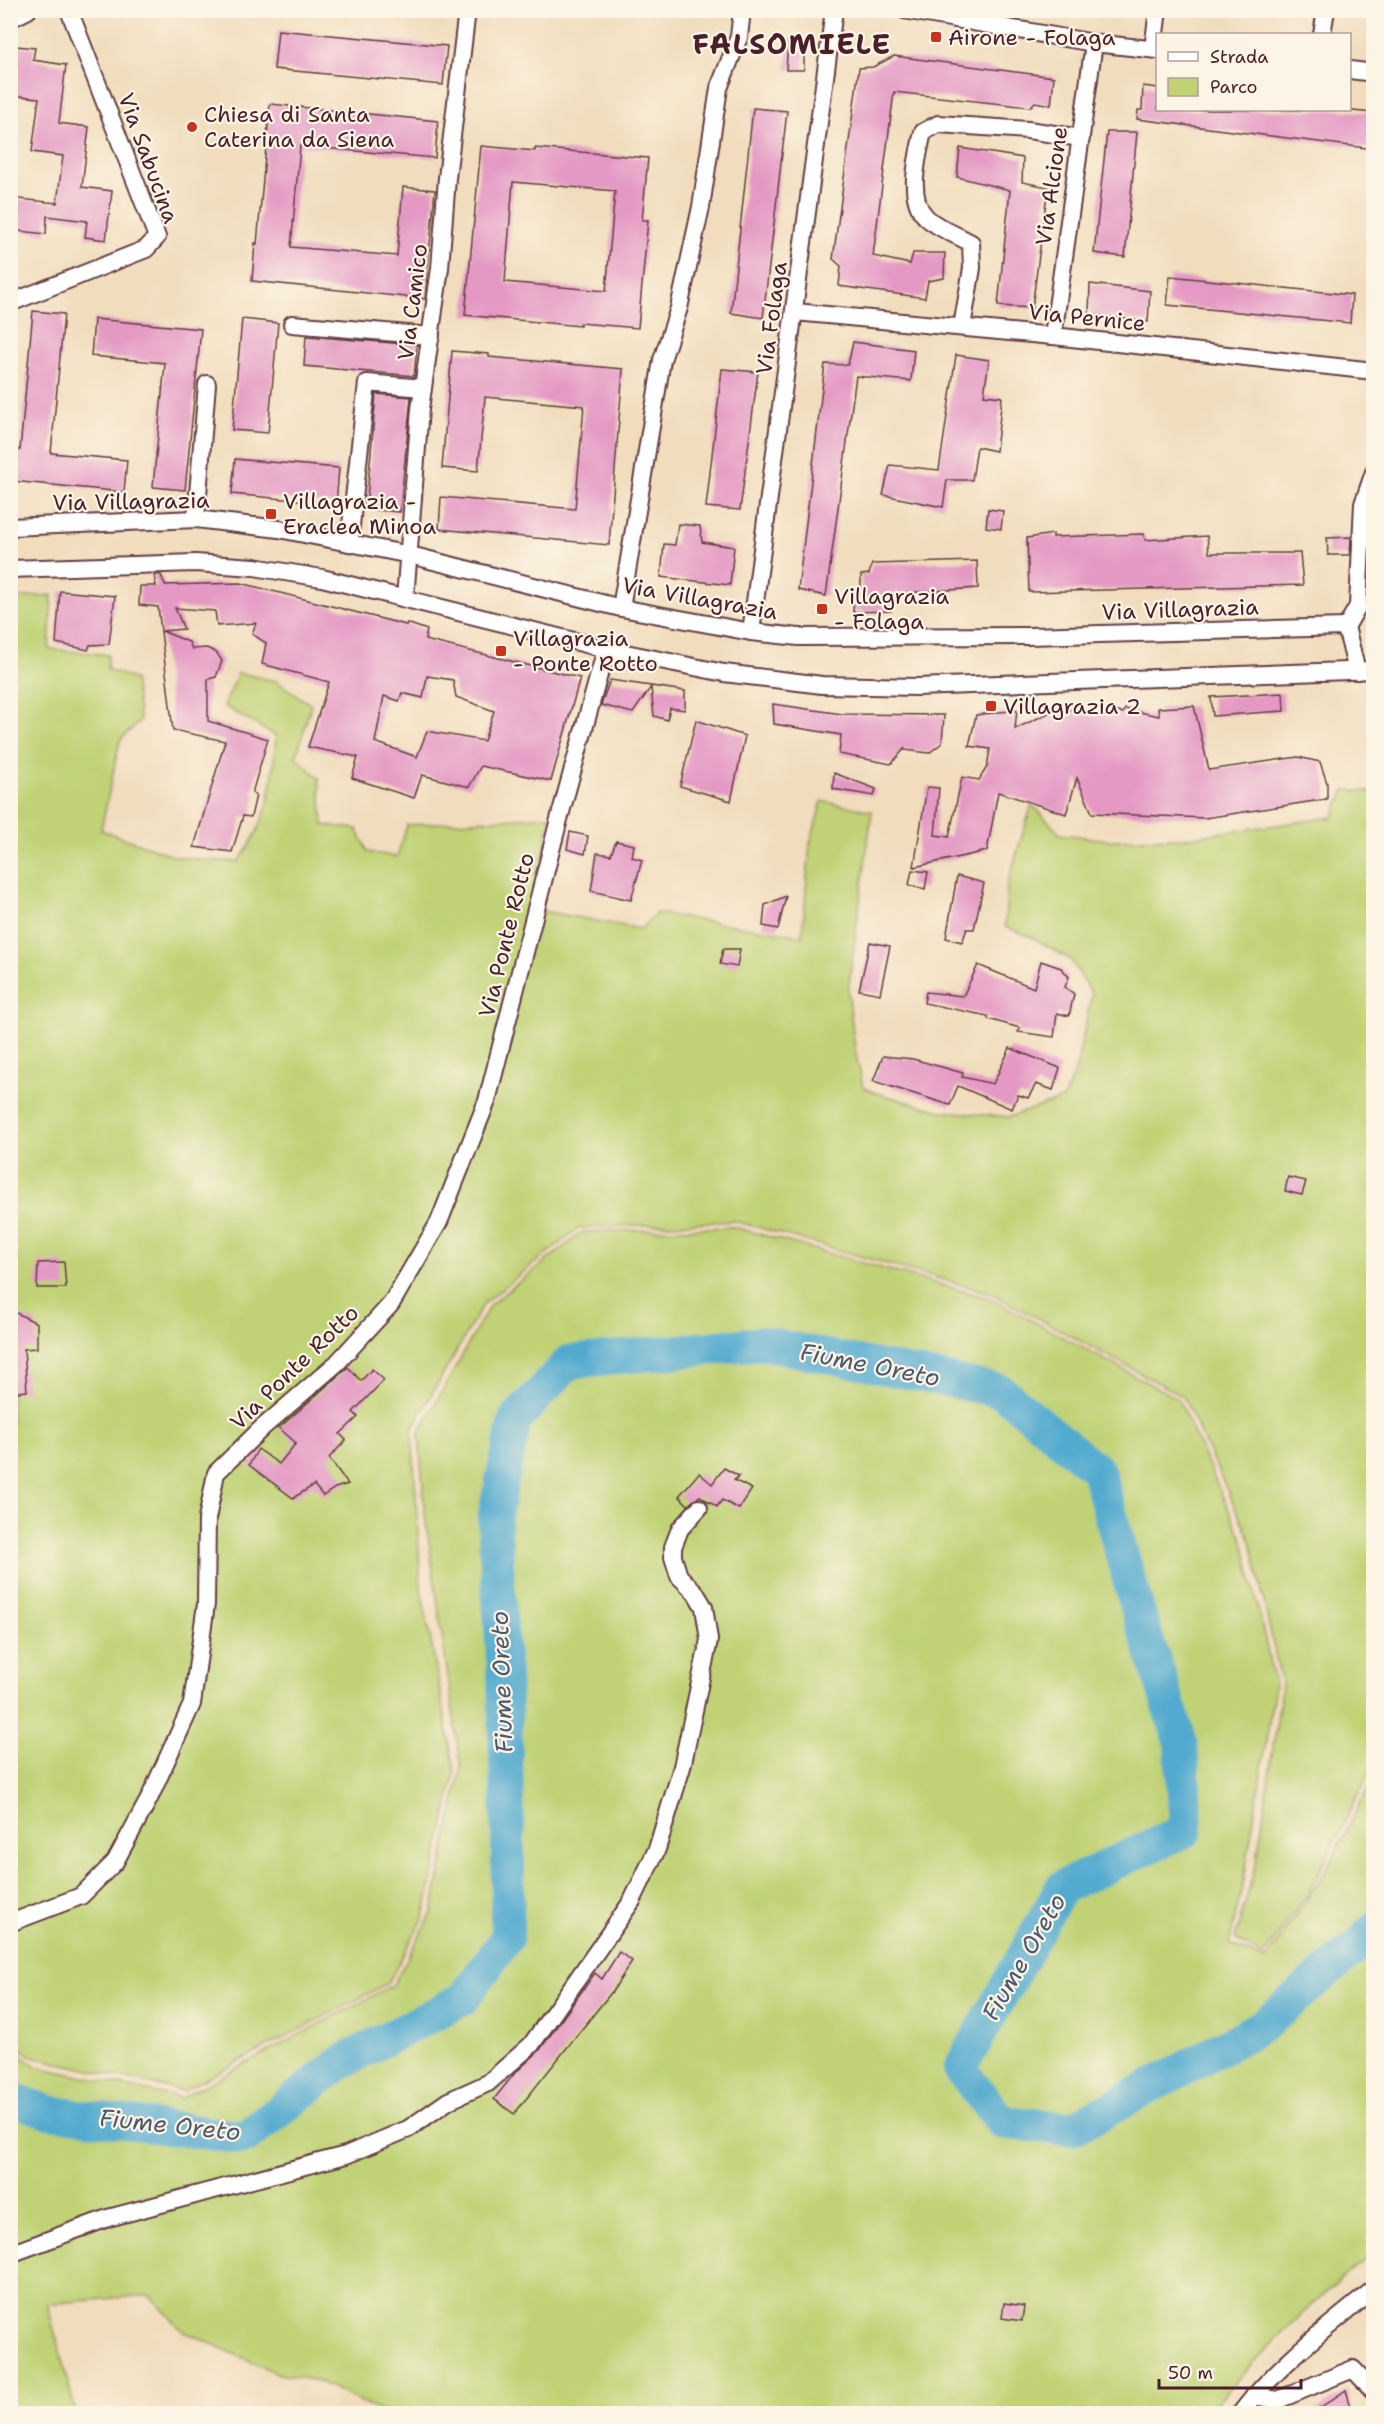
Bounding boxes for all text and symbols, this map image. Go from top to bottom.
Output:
place label: Airone - Folaga [948,23,1116,52]
district label: FALSOMIELE [692,25,892,63]
marker: Airone - Folaga [929,30,943,44]
legend [1156,33,1351,111]
text: Strada [1210,45,1269,69]
text: Parco [1210,75,1258,99]
street label: Via Sabucina [112,89,186,228]
place label: Chiesa di Santa Caterina da Siena [204,100,395,154]
marker: Chiesa di Santa Caterina da Siena [185,120,199,134]
street label: Via Alcione [1029,125,1074,247]
street label: Via Camico [391,242,434,362]
street label: Via Folaga [749,259,794,376]
street label: Via Pernice [1027,297,1147,338]
street label: Via Villagrazia [52,486,210,517]
place label: Villagrazia - Eraclea Minoa [283,487,437,541]
marker: Villagrazia - Eraclea Minoa [264,507,278,521]
street label: Via Villagrazia [620,571,780,626]
place label: Villagrazia - Folaga [834,582,950,636]
street label: Via Villagrazia [1101,592,1259,627]
marker: Villagrazia - Folaga [815,602,829,616]
place label: Villagrazia - Ponte Rotto [513,624,658,678]
marker: Villagrazia - Ponte Rotto [494,644,508,658]
place label: Villagrazia 2 [1003,692,1141,721]
marker: Villagrazia 2 [984,699,998,713]
street label: Via Ponte Rotto [472,850,541,1020]
street label: Via Ponte Rotto [224,1298,365,1436]
water label: Fiume Oreto [797,1336,943,1394]
water label: Fiume Oreto [484,1611,520,1753]
water label: Fiume Oreto [975,1888,1073,2026]
water label: Fiume Oreto [98,2102,242,2148]
scale bar [1159,2352,1302,2390]
text: 50 m [1168,2361,1213,2385]

